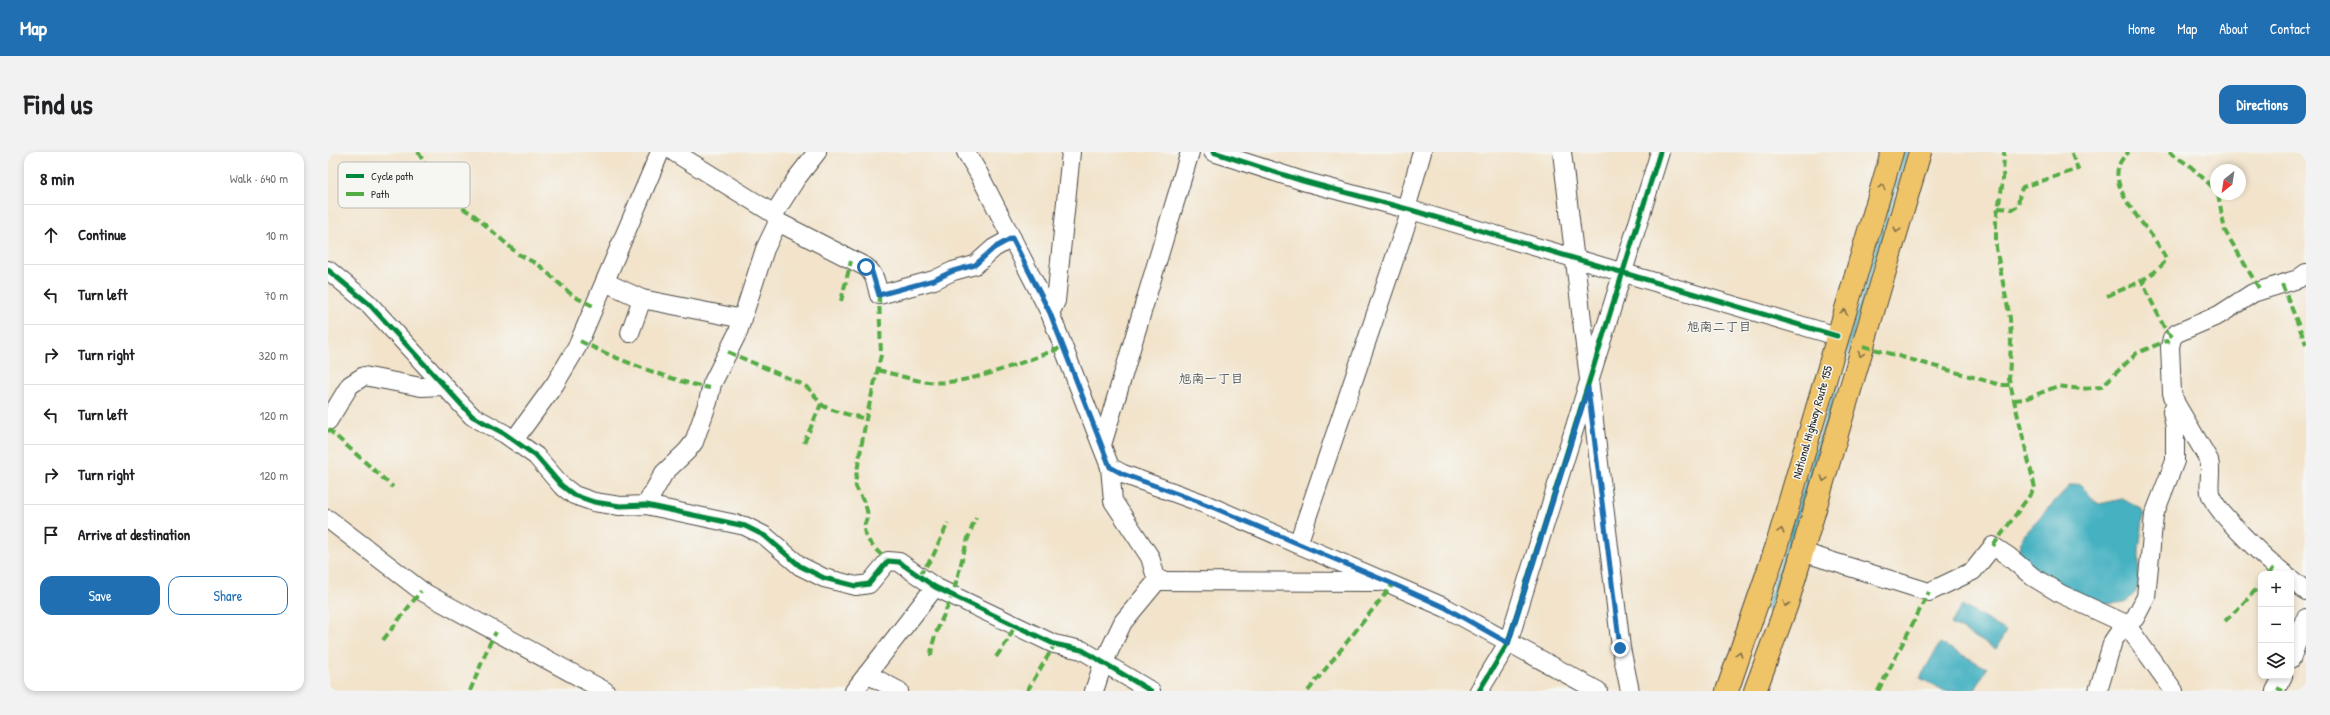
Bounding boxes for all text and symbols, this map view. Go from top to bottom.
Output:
text: Map [20,15,47,41]
text: Home [2128,19,2155,38]
text: Map [2177,19,2197,38]
text: About [2219,19,2248,38]
text: Contact [2270,19,2310,38]
text: Find us [24,85,93,123]
button: Directions [2219,85,2306,124]
legend [338,162,470,208]
north arrow [2210,164,2246,200]
text: 8 min [40,167,74,190]
text: Walk · 640 m [230,169,288,187]
text: Cycle path [371,169,414,183]
one-way arrow [1877,184,1886,191]
text: Path [371,187,389,201]
icon: ahead [40,224,62,246]
text: Continue [78,224,126,245]
text: 10 m [266,226,288,244]
one-way arrow [1893,226,1902,233]
route start [857,258,875,276]
icon: left [40,284,62,306]
text: Turn left [78,284,128,305]
text: 70 m [264,286,288,304]
one-way arrow [1839,309,1848,316]
district label: 旭南二丁目 [1686,317,1752,335]
icon: right [40,344,62,366]
text: Turn right [78,344,134,365]
text: 320 m [258,346,288,364]
one-way arrow [1857,351,1866,358]
street label: National Highway Route 155 [1788,363,1836,481]
district label: 旭南一丁目 [1178,369,1244,387]
icon: left [40,404,62,426]
text: Turn left [78,404,128,425]
text: 120 m [260,406,288,424]
icon: right [40,464,62,486]
text: Turn right [78,464,134,485]
text: 120 m [260,466,288,484]
one-way arrow [1820,475,1829,482]
icon: arrive [40,524,62,546]
text: Arrive at destination [78,524,190,545]
one-way arrow [1776,528,1785,535]
map controls [2258,571,2294,679]
button: + [2258,571,2294,607]
button: Save [40,576,160,615]
button: Share [168,576,288,615]
one-way arrow [1783,600,1791,607]
button: − [2258,607,2294,643]
route end [1611,639,1629,657]
button: layers [2258,643,2294,679]
one-way arrow [1735,651,1743,658]

